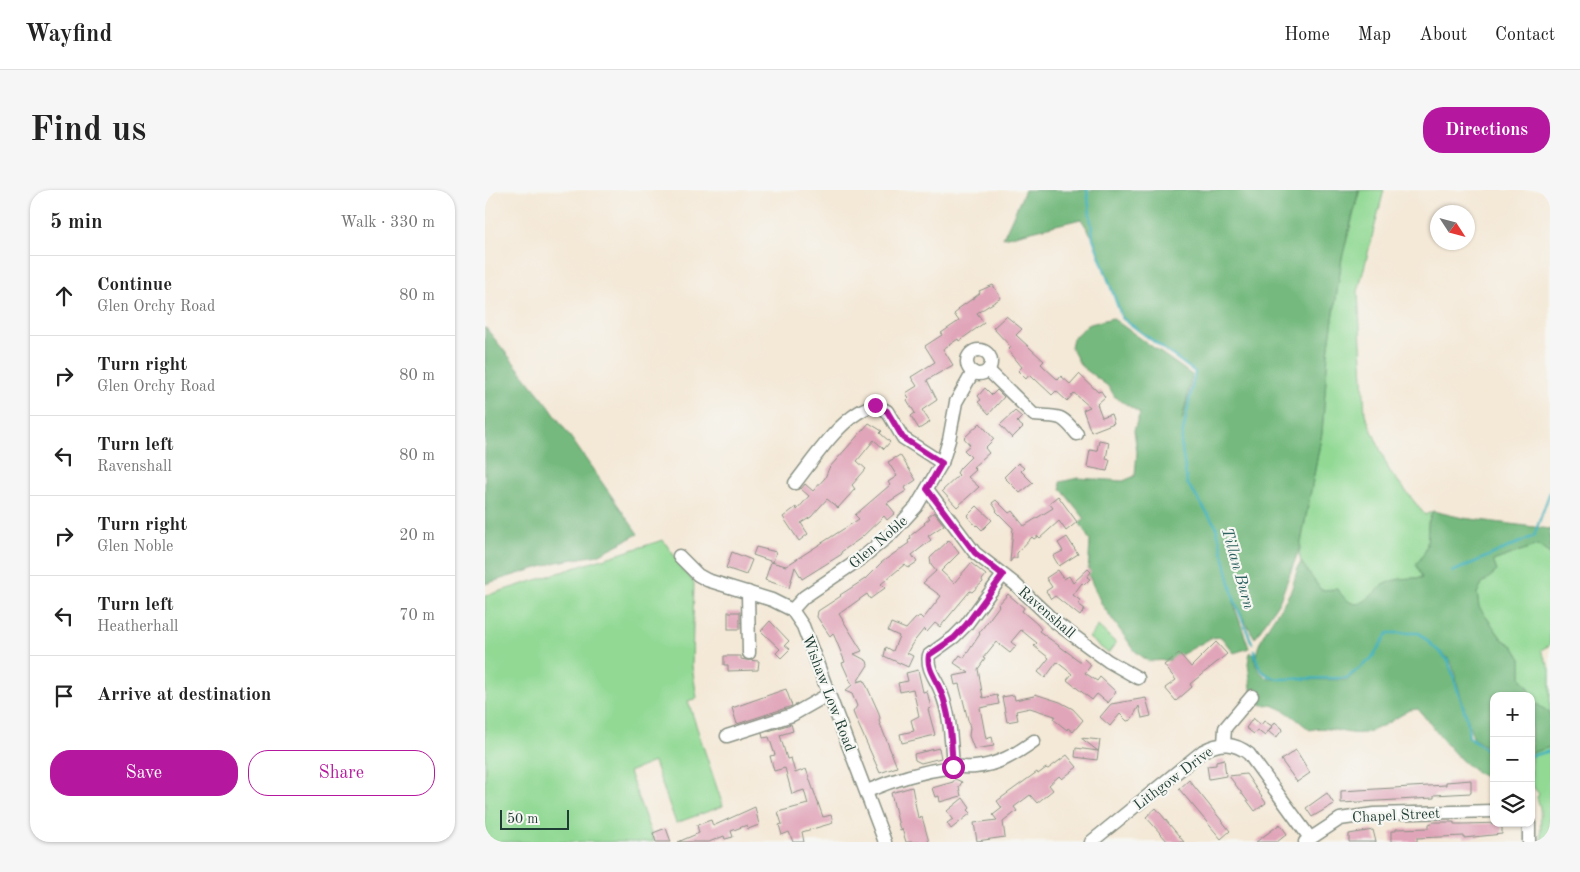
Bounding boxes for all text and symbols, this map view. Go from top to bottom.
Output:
text: Wayfind [25,23,112,47]
text: Home [1284,26,1330,44]
text: Map [1358,26,1391,44]
text: About [1419,26,1467,44]
text: Contact [1495,26,1555,44]
button: Directions [1423,107,1550,153]
text: Find us [30,113,146,148]
north arrow [1430,205,1475,250]
text: 5 min [50,212,103,233]
text: Walk · 330 m [340,215,435,231]
text: Continue [97,276,172,295]
icon: ahead [50,282,78,310]
text: 80 m [399,288,435,304]
text: Glen Orchy Road [97,299,215,315]
text: Turn right [97,356,187,375]
icon: right [50,362,78,390]
text: 80 m [399,368,435,384]
text: Glen Orchy Road [97,379,215,395]
route end [864,394,887,417]
text: Turn left [97,436,174,455]
icon: left [50,442,78,470]
text: 80 m [399,448,435,464]
text: Ravenshall [97,459,172,475]
street label: Glen Noble [847,514,911,572]
text: Turn right [97,516,187,535]
icon: right [50,522,78,550]
water label: Tillan Burn [1218,526,1256,611]
text: 20 m [399,528,435,544]
text: Glen Noble [97,539,173,555]
street label: Ravenshall [1015,584,1077,642]
text: Turn left [97,596,174,615]
icon: left [50,602,78,630]
text: 70 m [399,608,435,624]
text: Heatherhall [97,619,178,635]
street label: Wishaw Low Road [798,633,857,754]
icon: arrive [50,682,78,710]
text: Arrive at destination [97,686,271,705]
map controls [1490,692,1535,827]
button: + [1490,692,1535,737]
button: − [1490,737,1535,782]
street label: Lithgow Drive [1132,745,1216,814]
button: Save [50,750,238,796]
button: Share [248,750,435,796]
route start [942,756,965,779]
button: layers [1490,782,1535,827]
scale bar [500,807,569,830]
street label: Chapel Street [1352,807,1441,826]
text: 50 m [507,812,538,826]

